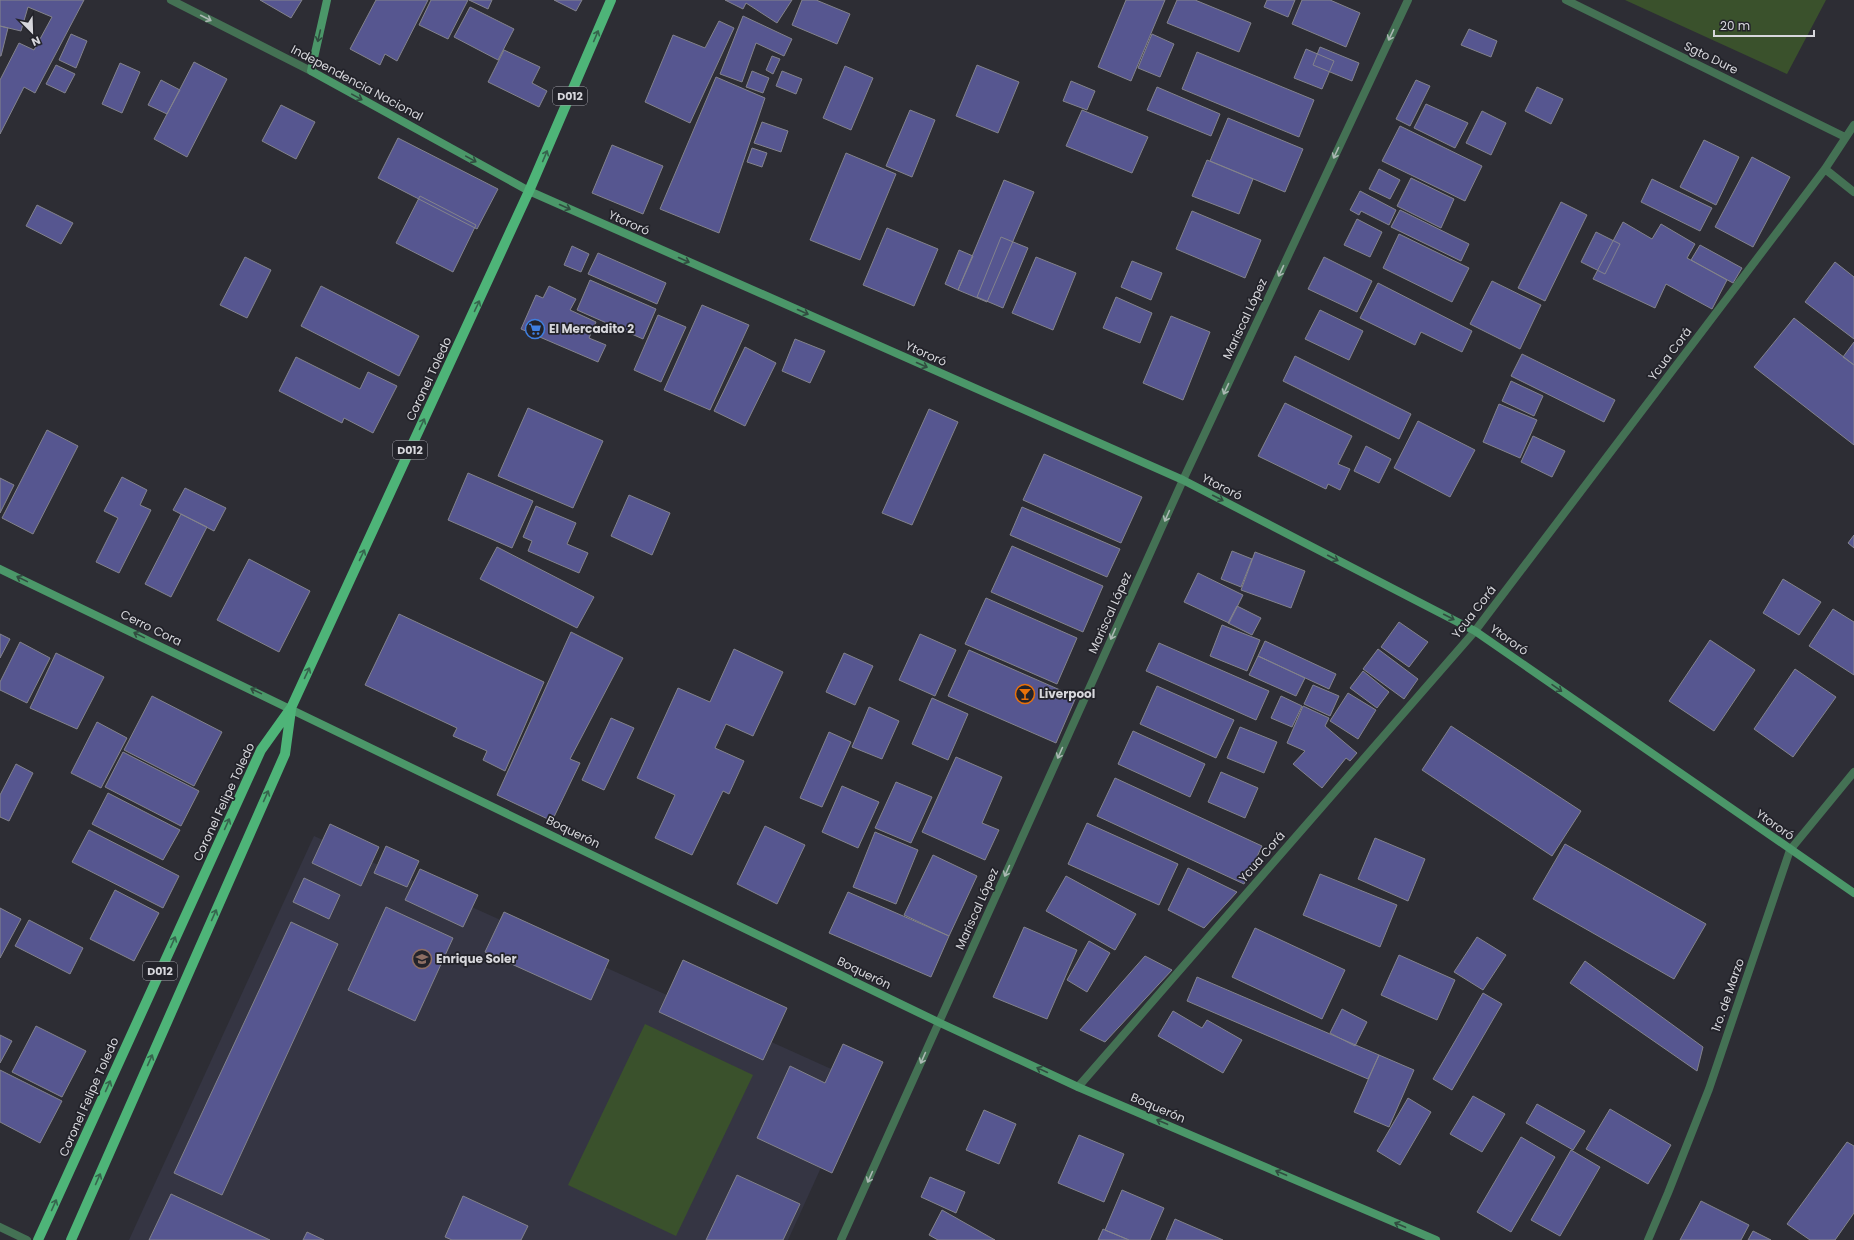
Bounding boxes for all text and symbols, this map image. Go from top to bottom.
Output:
north arrow [12,12,52,52]
scale bar [1714,12,1814,38]
one-way arrow [200,15,212,22]
text: 20 m [1720,17,1750,34]
one-way arrow [314,29,322,42]
one-way arrow [1387,29,1394,41]
one-way arrow [592,30,600,42]
text: N [29,32,43,50]
street label: Sgto Dure [1681,37,1741,78]
street label: Independencia Nacional [288,40,426,125]
road number: D012 [553,87,587,105]
one-way arrow [351,93,363,101]
one-way arrow [1332,147,1339,159]
one-way arrow [541,150,549,162]
one-way arrow [465,156,477,164]
one-way arrow [559,204,571,211]
street label: Ytororó [606,206,653,239]
one-way arrow [678,257,690,264]
one-way arrow [1277,264,1284,276]
street label: Mariscal López [1218,276,1271,362]
one-way arrow [474,300,481,312]
one-way arrow [796,309,808,317]
supermarket icon: El Mercadito 2 [524,318,546,340]
place label: El Mercadito 2 [549,320,634,337]
street label: Ycua Corá [1644,323,1695,384]
street label: Coronel Toledo [402,334,456,423]
street label: Ytororó [903,337,950,370]
one-way arrow [915,362,927,369]
one-way arrow [1222,382,1229,394]
one-way arrow [419,418,426,430]
road number: D012 [393,441,427,459]
street label: Ytororó [1199,469,1246,504]
one-way arrow [1211,495,1223,502]
one-way arrow [1163,509,1170,521]
one-way arrow [359,549,366,561]
one-way arrow [1327,554,1339,562]
street label: Mariscal López [1084,569,1135,656]
one-way arrow [16,575,28,582]
street label: Ycua Corá [1448,582,1500,642]
street label: Cerro Cora [118,605,185,650]
one-way arrow [1443,614,1455,621]
street label: Ytororó [1487,620,1532,659]
one-way arrow [1109,628,1117,640]
one-way arrow [133,631,145,638]
one-way arrow [304,667,312,679]
bar icon: Liverpool [1014,683,1036,705]
one-way arrow [1552,684,1563,692]
place label: Liverpool [1039,685,1095,702]
one-way arrow [250,687,262,694]
street label: Coronel Felipe Toledo [189,740,259,864]
one-way arrow [1056,747,1063,759]
one-way arrow [263,791,270,803]
street label: Ytororó [1753,805,1798,844]
street label: Boquerón [543,811,603,852]
one-way arrow [224,818,231,830]
street label: Ycua Corá [1235,827,1289,886]
street label: Mariscal López [951,865,1002,952]
one-way arrow [1002,865,1010,877]
one-way arrow [210,910,218,922]
one-way arrow [170,937,177,949]
school or university icon: Enrique Soler [411,948,433,970]
place label: Enrique Soler [436,950,517,967]
street label: Boquerón [834,952,894,993]
street label: 1ro. de Marzo [1707,956,1748,1034]
road number: D012 [143,962,177,980]
street label: Coronel Felipe Toledo [55,1034,123,1159]
one-way arrow [918,1052,926,1064]
one-way arrow [147,1054,154,1066]
one-way arrow [1037,1066,1049,1073]
one-way arrow [105,1081,112,1093]
street label: Boquerón [1128,1088,1188,1127]
one-way arrow [1156,1118,1168,1125]
one-way arrow [1275,1169,1287,1177]
one-way arrow [865,1170,873,1182]
one-way arrow [94,1173,102,1185]
one-way arrow [51,1199,58,1211]
one-way arrow [1395,1220,1407,1228]

